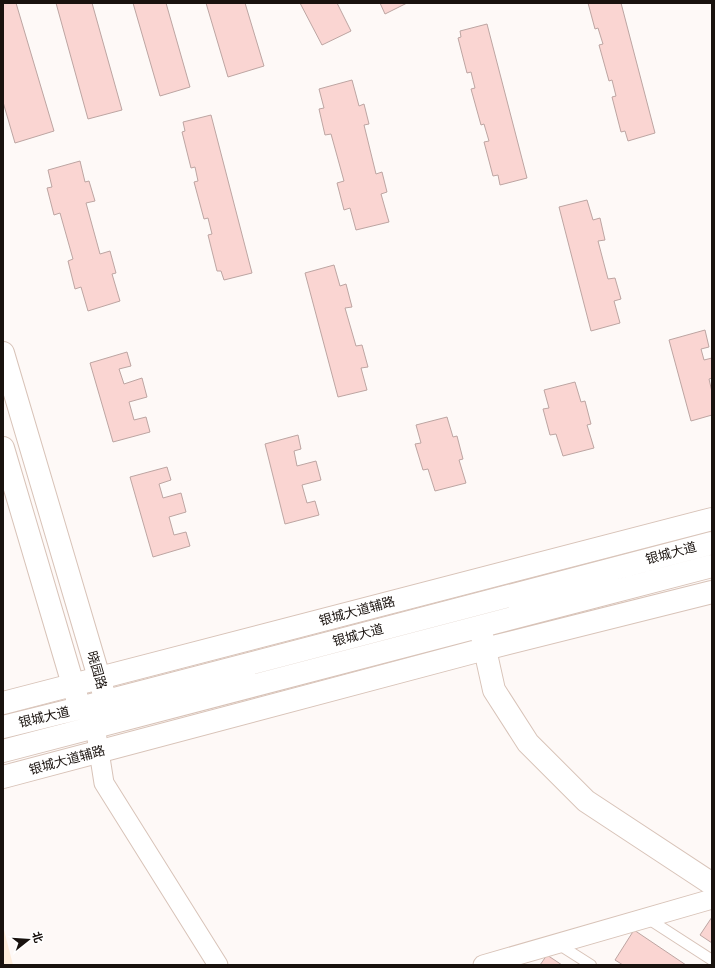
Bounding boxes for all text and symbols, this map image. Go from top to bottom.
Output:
street label: 银城大道 [644,539,698,567]
street label: 银城大道辅路 [317,594,397,628]
street label: 银城大道 [331,621,385,649]
street label: 晓园路 [84,649,110,691]
street label: 银城大道 [17,704,71,730]
street label: 银城大道辅路 [27,743,107,777]
north arrow [8,920,48,960]
text: 北 [29,930,45,944]

